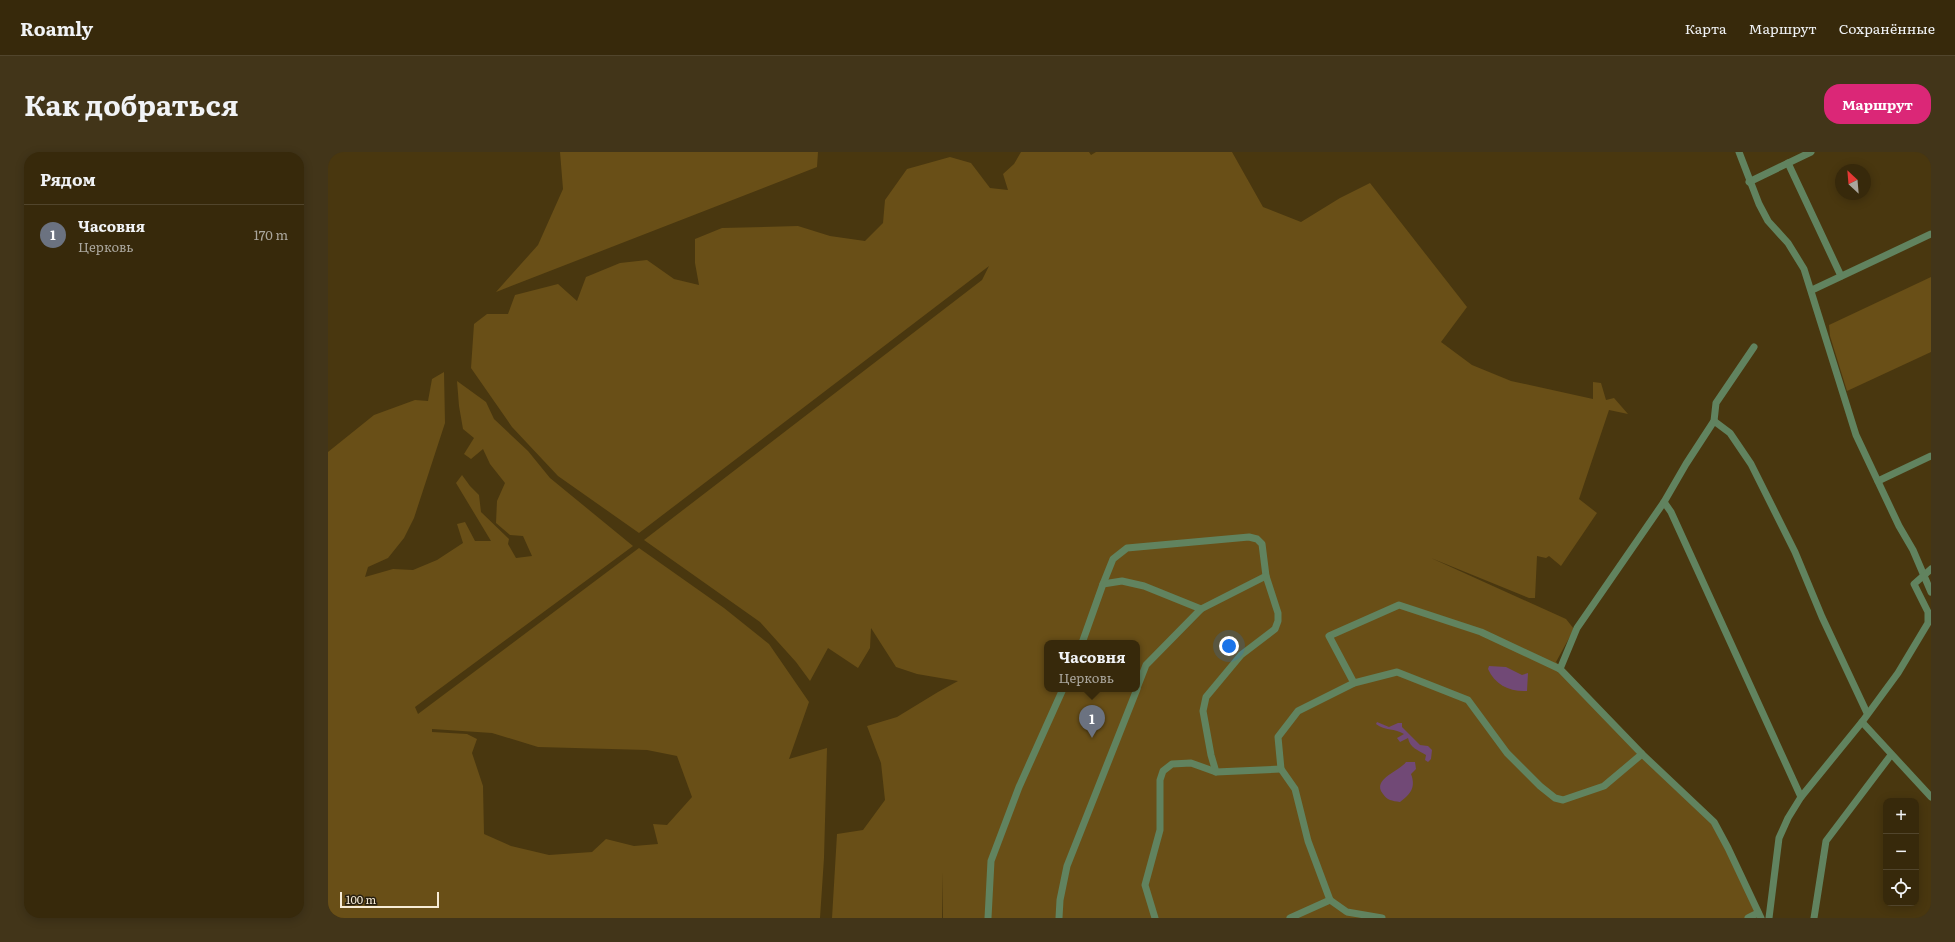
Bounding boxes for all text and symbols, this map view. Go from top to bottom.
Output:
text: Roamly [20,14,93,42]
text: Карта [1685,18,1727,38]
text: Маршрут [1749,18,1817,38]
text: Сохранённые [1839,18,1935,38]
text: Как добраться [24,83,239,125]
button: Маршрут [1824,84,1931,124]
north arrow [1835,164,1871,200]
text: Рядом [40,166,96,191]
text: Часовня [78,214,145,237]
text: 1 [50,225,56,244]
text: 170 m [254,225,288,244]
text: Церковь [78,237,133,256]
your location [1219,636,1239,656]
popup [1044,640,1140,692]
text: Часовня [1058,645,1126,668]
text: Церковь [1058,668,1114,687]
pin: 1 [1079,705,1105,738]
map controls [1883,798,1919,906]
button: + [1883,798,1919,834]
button: − [1883,834,1919,870]
button: locate [1883,870,1919,906]
scale bar [340,890,439,909]
text: 100 m [346,891,376,907]

